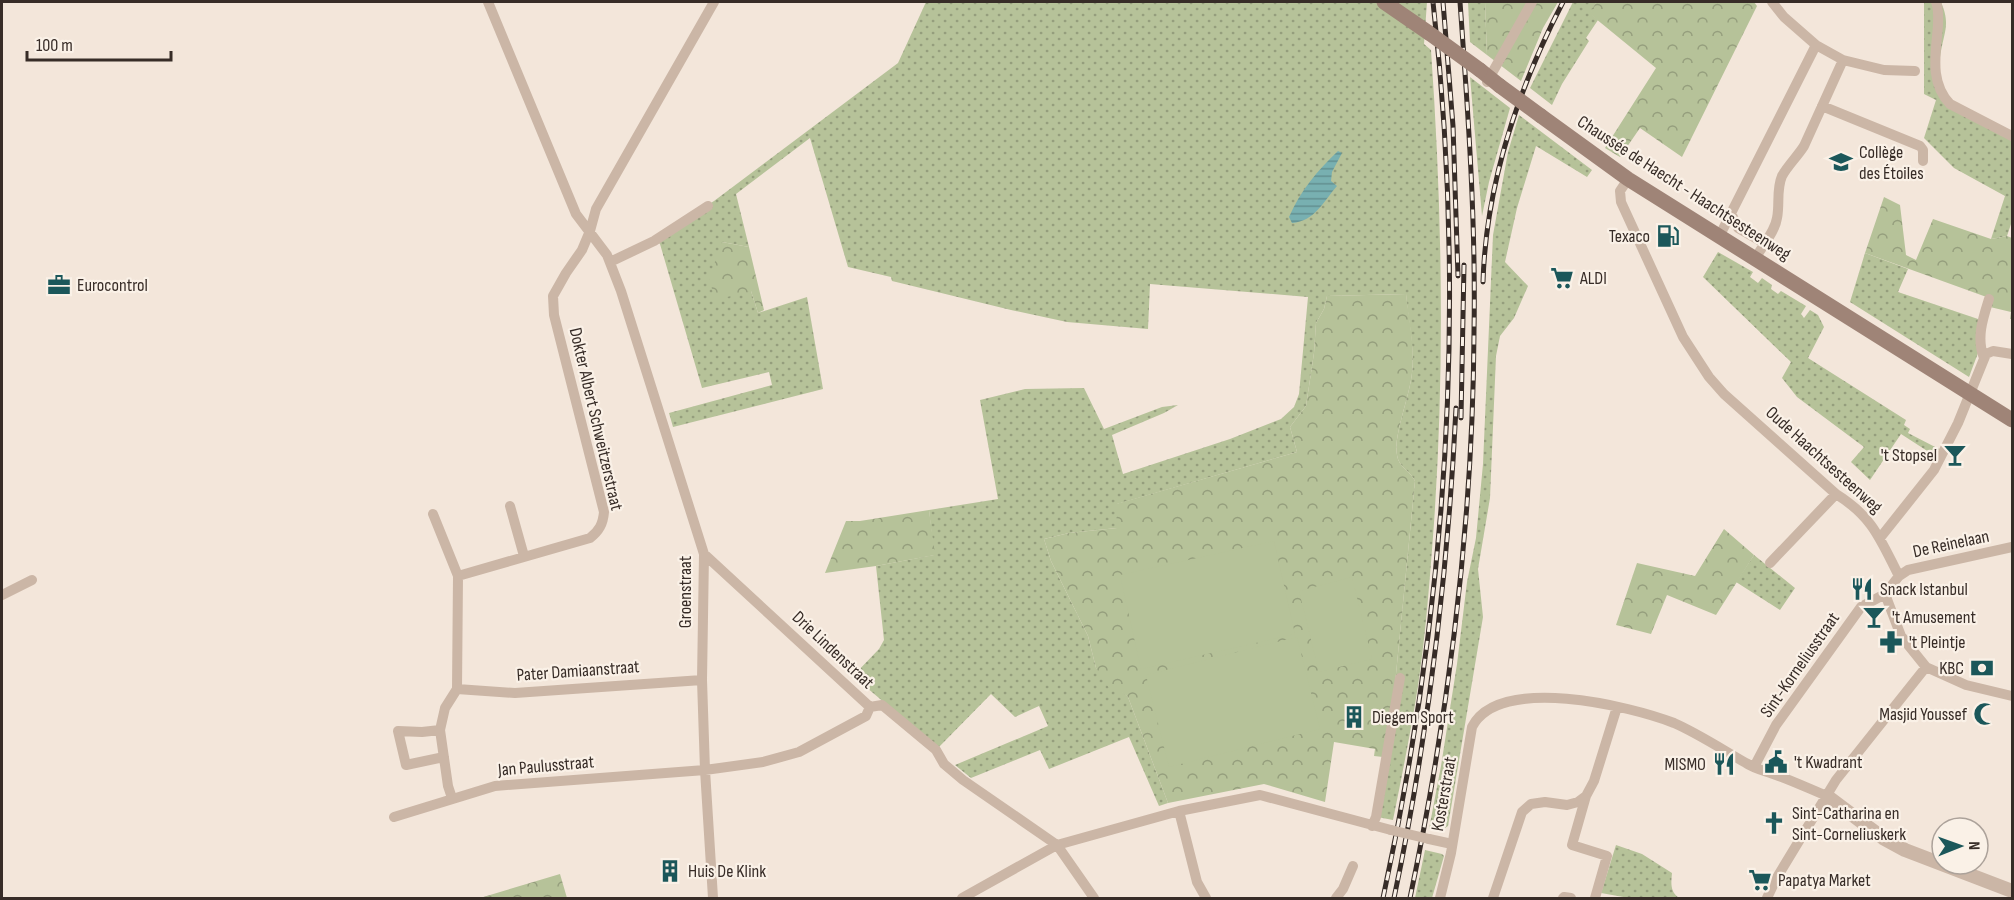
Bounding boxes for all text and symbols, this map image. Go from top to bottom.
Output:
scale bar [27,24,171,62]
text: 100 m [36,35,73,56]
street label: Chaussée de Haecht - Haachtsesteenweg [1573,111,1795,265]
place label: Collège des Étoiles [1859,142,1924,184]
school or university icon: Collège des Étoiles [1828,149,1854,175]
fuel station icon: Texaco [1655,223,1681,249]
place label: Texaco [1609,226,1650,247]
supermarket icon: ALDI [1549,265,1575,291]
place label: ALDI [1579,268,1607,289]
office icon: Eurocontrol [46,272,72,298]
place label: Eurocontrol [77,275,148,296]
street label: Dokter Albert Schweitzerstraat [565,326,627,513]
street label: Oude Haachtsesteenweg [1761,402,1887,518]
bar icon: 't Stopsel [1942,442,1968,468]
place label: 't Stopsel [1881,445,1937,466]
street label: De Reinelaan [1911,526,1991,562]
street label: Groenstraat [675,555,696,628]
restaurant icon: Snack Istanbul [1849,576,1875,602]
place label: Snack Istanbul [1880,579,1968,600]
bar icon: 't Amusement [1861,604,1887,630]
street label: Drie Lindenstraat [788,607,878,693]
place label: 't Amusement [1892,607,1977,628]
street label: Sint-Korneliusstraat [1756,608,1844,722]
pharmacy icon: 't Pleintje [1878,629,1904,655]
place label: 't Pleintje [1909,632,1965,653]
bank icon: KBC [1969,655,1995,681]
street label: Pater Damiaanstraat [516,656,641,686]
place label: KBC [1939,658,1964,679]
mosque icon: Masjid Youssef [1972,701,1998,727]
building icon: Diegem Sport [1341,704,1367,730]
place label: Masjid Youssef [1879,704,1968,725]
place label: Diegem Sport [1372,707,1454,728]
public building icon: 't Kwadrant [1763,749,1789,775]
street label: Jan Paulusstraat [496,751,595,781]
restaurant icon: MISMO [1711,751,1737,777]
place label: 't Kwadrant [1794,752,1863,773]
place label: MISMO [1664,754,1706,775]
street label: Kosterstraat [1427,755,1461,833]
place label: Sint-Catharina en Sint-Corneliuskerk [1792,803,1906,845]
church icon: Sint-Catharina en Sint-Corneliuskerk [1761,810,1787,836]
north arrow [1930,816,1990,876]
text: N [1964,841,1983,850]
building icon: Huis De Klink [657,858,683,884]
place label: Huis De Klink [688,861,766,882]
supermarket icon: Papatya Market [1747,867,1773,893]
place label: Papatya Market [1778,870,1871,891]

